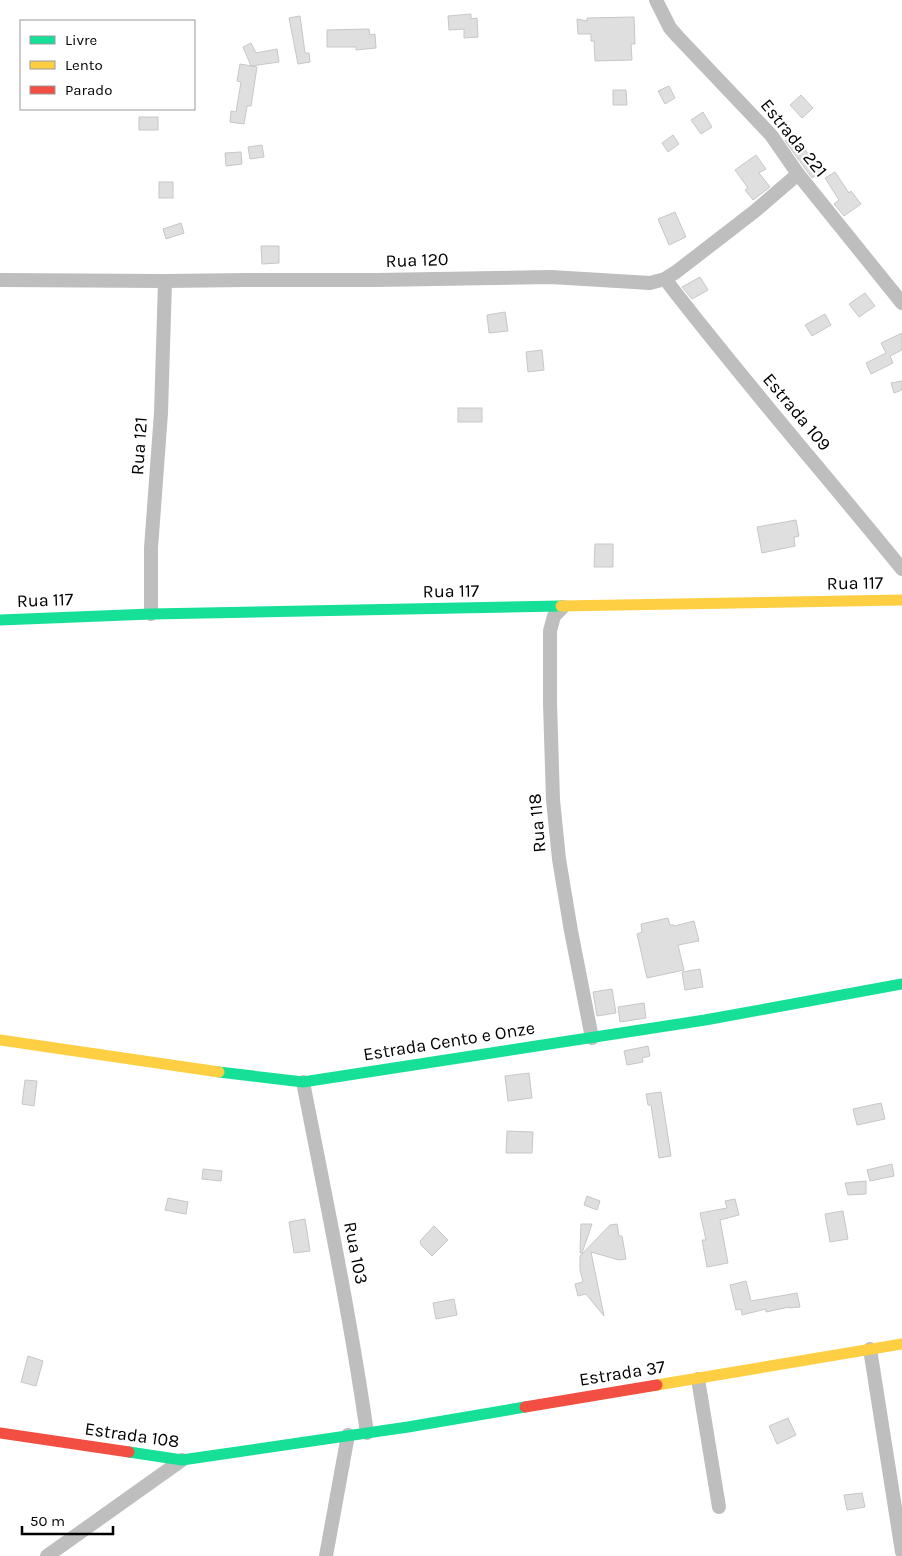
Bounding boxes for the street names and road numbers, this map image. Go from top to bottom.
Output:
street label: Estrada 221 [756,94,832,182]
street label: Rua 120 [385,248,449,272]
street label: Estrada 109 [758,369,836,455]
street label: Rua 121 [126,416,152,476]
street label: Rua 117 [827,571,884,594]
street label: Rua 117 [423,579,480,602]
street label: Rua 117 [16,588,74,612]
street label: Rua 118 [523,793,551,853]
street label: Estrada Cento e Onze [362,1017,536,1065]
street label: Rua 103 [339,1220,373,1286]
street label: Estrada 37 [577,1355,667,1391]
street label: Estrada 108 [83,1417,181,1453]

